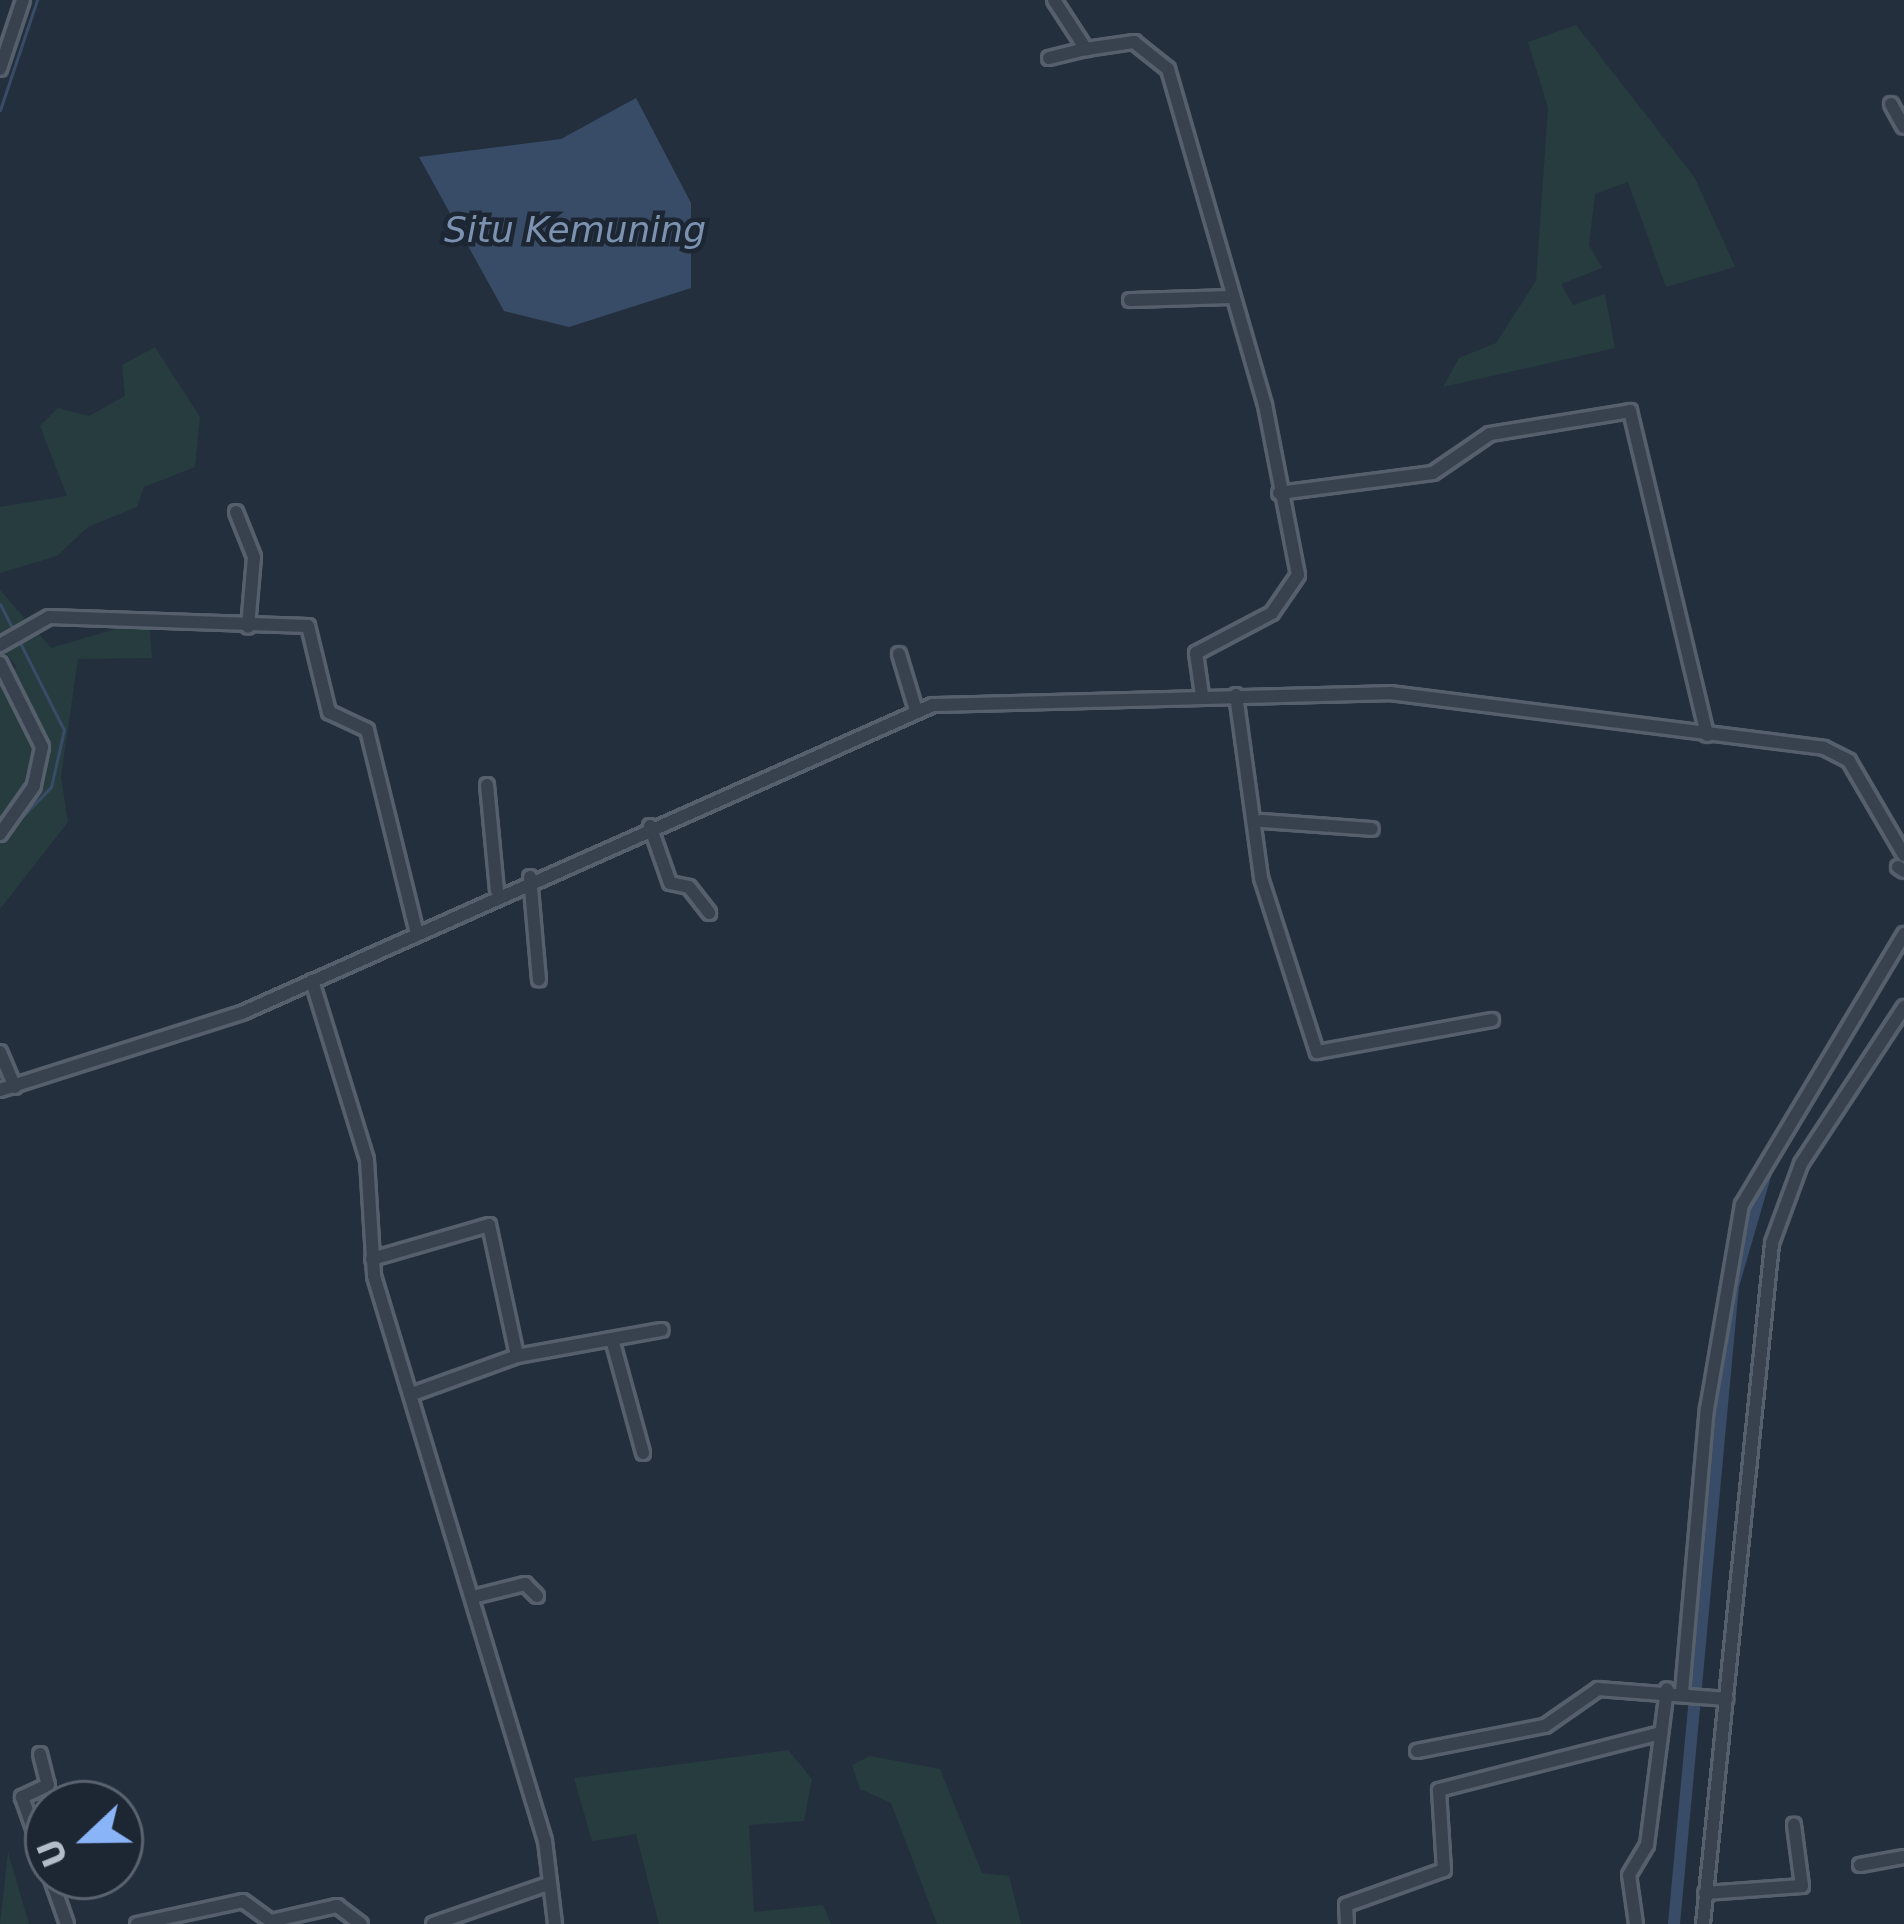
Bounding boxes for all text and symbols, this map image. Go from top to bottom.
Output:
water label: Situ Kemuning [444,208,706,252]
north arrow [24,1780,144,1900]
text: U [30,1833,76,1872]

